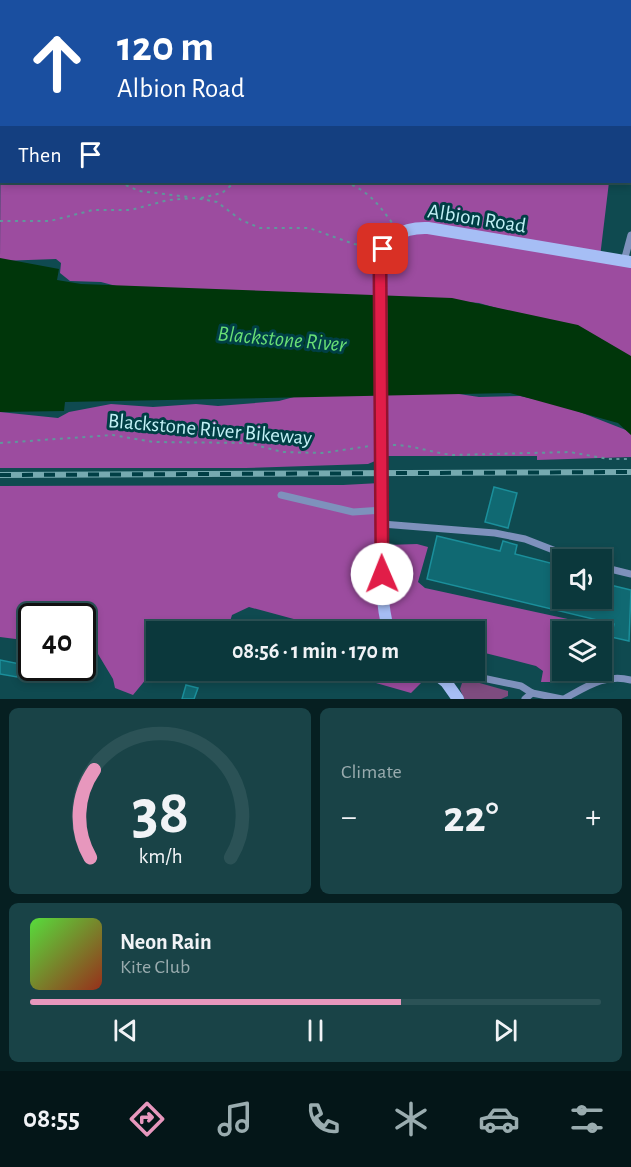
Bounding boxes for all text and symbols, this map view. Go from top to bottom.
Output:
icon: ahead [18,24,96,102]
text: 120 m [117,26,214,68]
text: Albion Road [117,75,245,102]
icon: arrive [74,138,107,171]
text: Then [18,144,62,166]
street label: Albion Road [426,200,528,237]
pin [357,223,408,274]
icon: arrive [366,232,399,265]
water label: Blackstone River [217,322,348,356]
street label: Blackstone River Bikeway [107,410,313,449]
position arrow [350,542,414,606]
map controls [552,549,612,681]
button: sound [552,549,612,609]
speed limit sign: 40 [18,603,96,681]
button: layers [552,621,612,681]
text: 08:56 · 1 min · 170 m [232,640,399,662]
text: Climate [341,762,402,782]
text: 38 [131,782,189,844]
text: 22° [443,795,499,840]
text: − [341,801,357,834]
text: + [585,801,601,834]
text: km/h [138,846,182,867]
text: Neon Rain [120,931,212,953]
text: Kite Club [120,957,190,977]
icon: previous [109,1014,142,1047]
icon: pause [299,1014,332,1047]
icon: next [489,1014,522,1047]
icon: directions [126,1098,168,1140]
icon: music [214,1098,256,1140]
icon: phone [302,1098,344,1140]
icon: climate [390,1098,432,1140]
icon: car [478,1098,520,1140]
icon: filters [566,1098,608,1140]
text: 08:55 [23,1105,80,1132]

